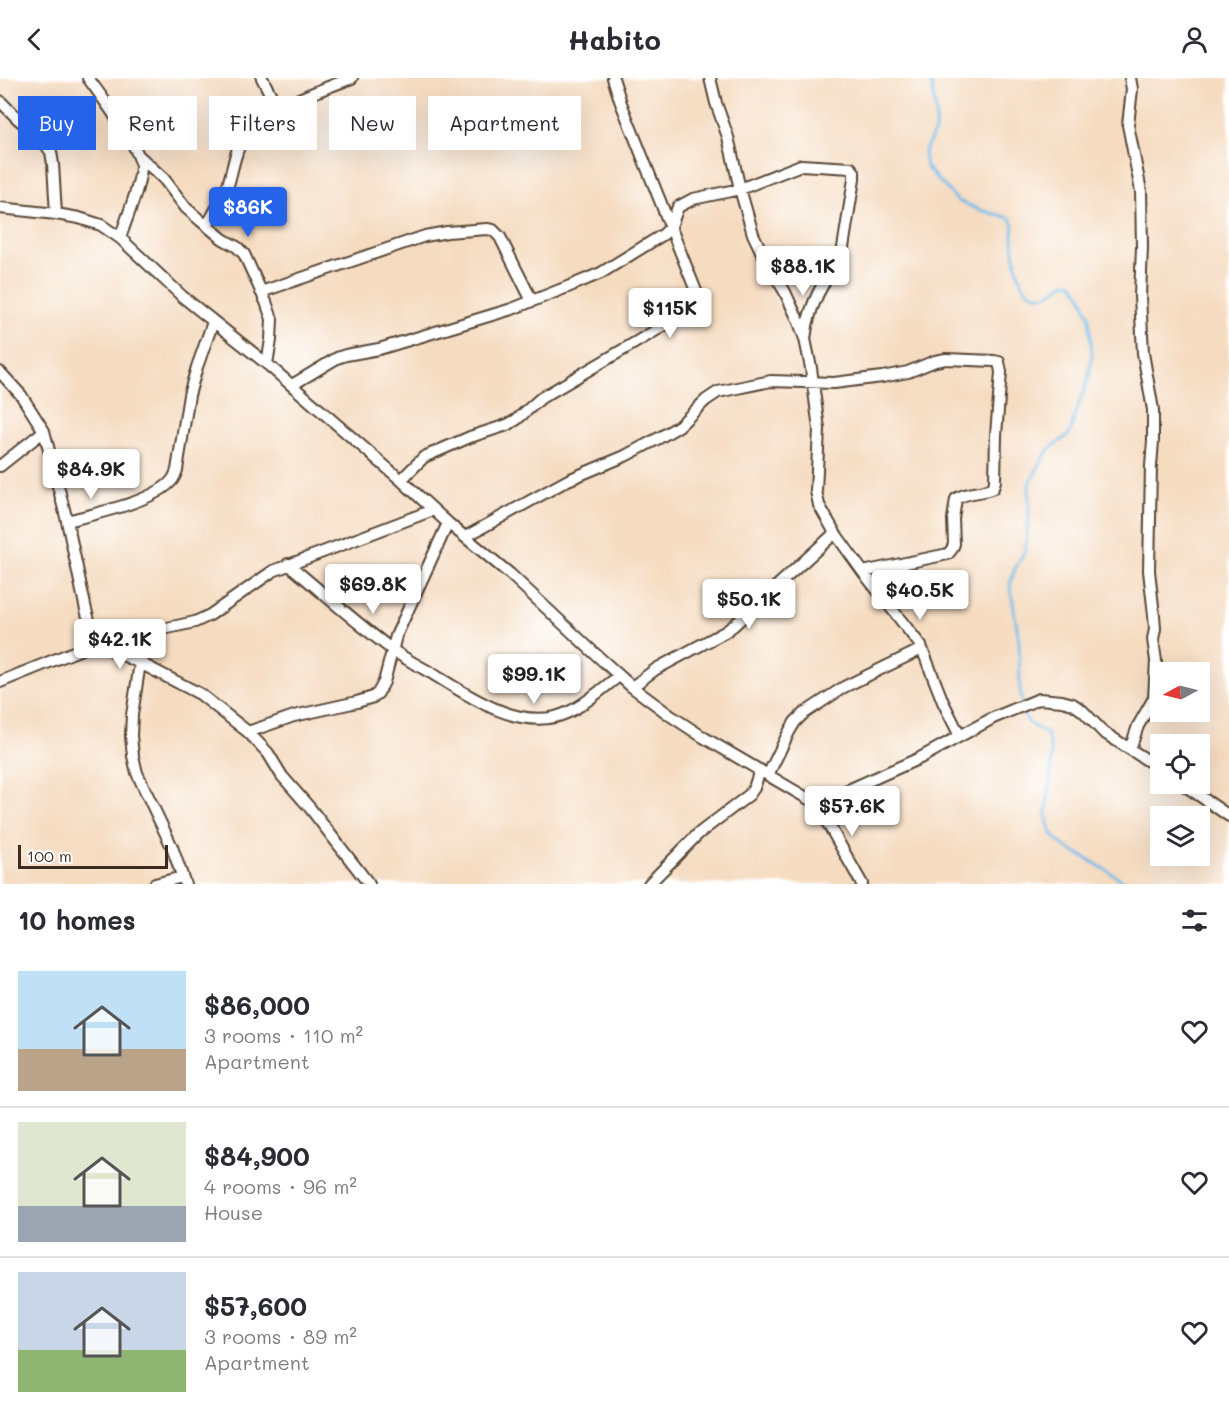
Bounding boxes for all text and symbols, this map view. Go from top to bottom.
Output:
text: Habito [568,22,661,57]
icon: back [18,23,51,56]
icon: person [1178,23,1211,56]
chip: Buy [18,96,96,150]
chip: Rent [108,96,197,150]
chip: Filters [209,96,317,150]
chip: New [329,96,416,150]
chip: Apartment [428,96,581,150]
pin: $86K [212,187,284,238]
text: $86K [223,193,273,219]
pin: $88.1K [754,246,852,297]
text: $88.1K [770,252,836,278]
pin: $115K [628,288,712,339]
text: $115K [643,294,697,320]
pin: $84.9K [42,449,140,500]
text: $84.9K [57,455,125,481]
pin: $69.8K [324,564,422,615]
text: $69.8K [339,570,407,596]
pin: $40.5K [871,570,969,621]
text: $40.5K [886,576,954,602]
pin: $50.1K [700,579,798,630]
text: $50.1K [716,585,782,611]
pin: $42.1K [71,619,169,670]
text: $42.1K [88,625,152,651]
pin: $99.1K [485,654,583,705]
text: $99.1K [502,660,566,686]
north arrow [1150,662,1210,722]
map controls [1150,662,1210,866]
button: locate [1150,734,1210,794]
pin: $57.6K [803,786,901,837]
text: $57.6K [819,792,885,818]
button: layers [1150,806,1210,866]
scale bar [18,842,168,870]
text: 100 m [27,845,72,866]
text: 10 homes [18,903,136,937]
icon: filters [1178,904,1211,937]
text: $86,000 [204,988,310,1022]
icon: home [66,995,138,1067]
icon: heart [1178,1015,1211,1048]
text: 3 rooms · 110 m² [204,1022,363,1048]
text: Apartment [204,1048,310,1074]
text: $84,900 [204,1139,310,1173]
icon: home [66,1146,138,1218]
icon: heart [1178,1166,1211,1199]
text: 4 rooms · 96 m² [204,1173,357,1199]
text: House [204,1199,263,1225]
text: $57,600 [204,1289,307,1323]
icon: home [66,1296,138,1368]
icon: heart [1178,1316,1211,1349]
text: 3 rooms · 89 m² [204,1323,357,1349]
text: Apartment [204,1349,310,1375]

